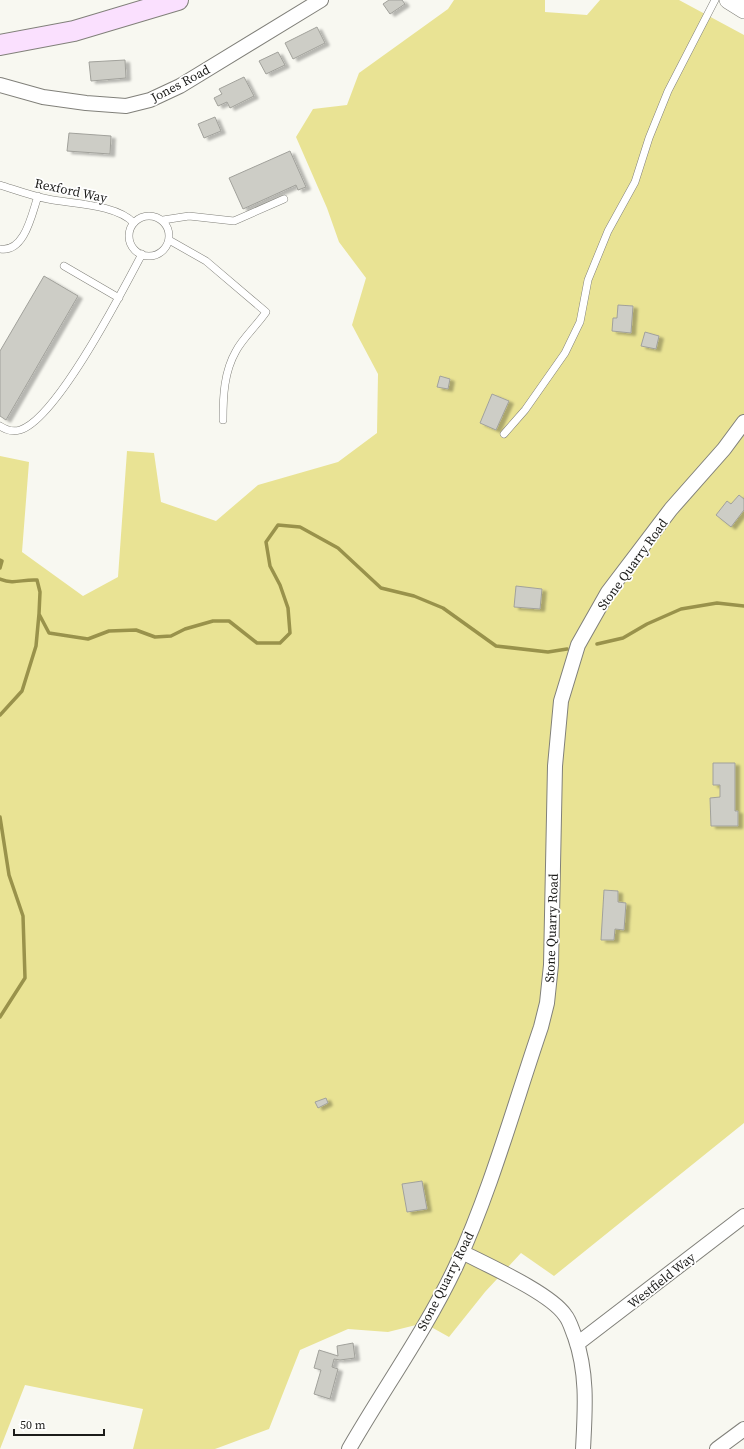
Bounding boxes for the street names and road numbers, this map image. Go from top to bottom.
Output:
street label: Jones Road [147,61,213,107]
street label: Rexford Way [33,175,109,207]
street label: Stone Quarry Road [593,515,672,613]
street label: Stone Quarry Road [541,873,562,983]
street label: Stone Quarry Road [413,1228,478,1334]
street label: Westfield Way [624,1249,699,1312]

